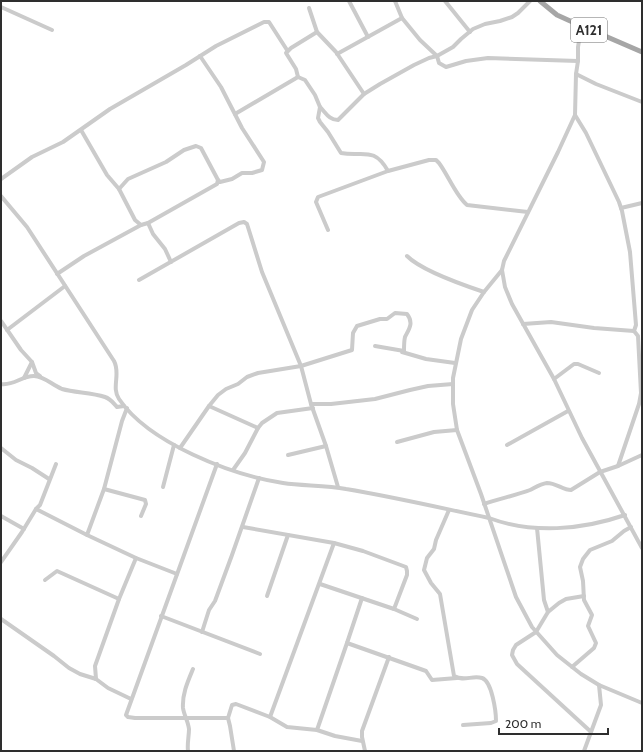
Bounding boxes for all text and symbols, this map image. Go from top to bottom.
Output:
road number: A121 [571,18,607,42]
scale bar [499,710,608,736]
text: 200 m [505,716,541,731]

